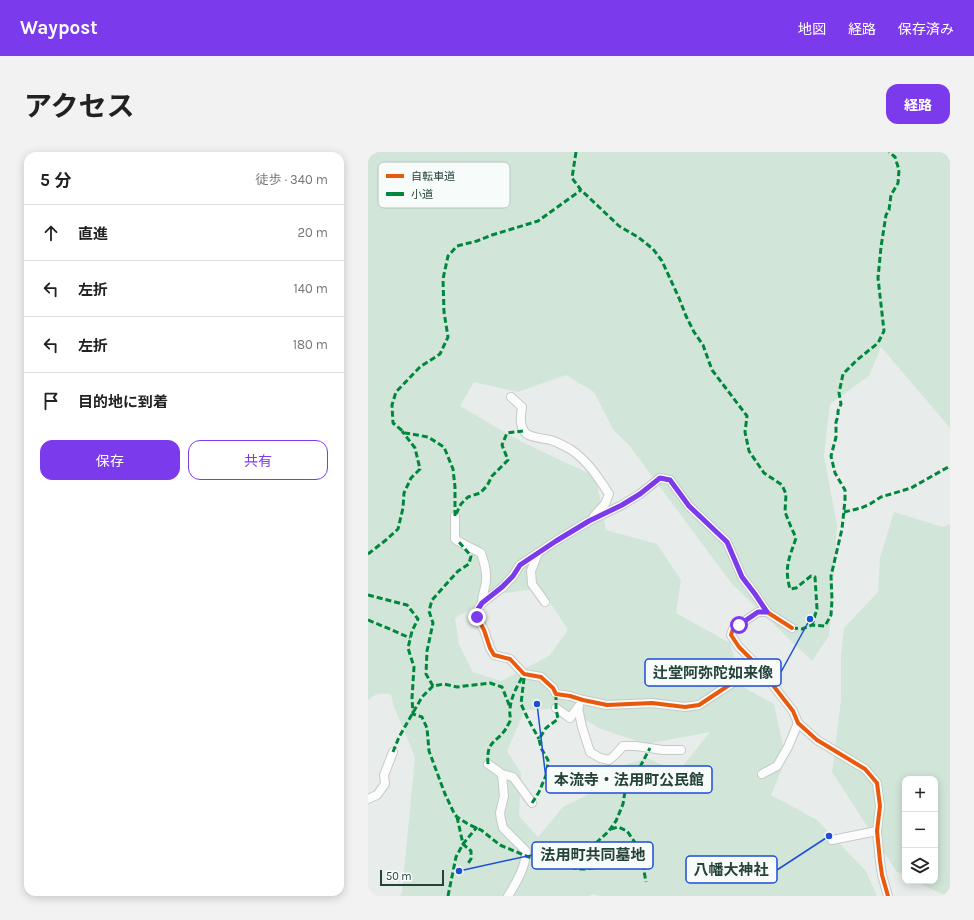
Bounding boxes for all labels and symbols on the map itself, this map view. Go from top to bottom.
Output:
legend [378,162,510,208]
text: 自転車道 [411,170,455,183]
text: 小道 [411,188,433,201]
route end [468,608,486,626]
route start [730,616,748,634]
callout: 辻堂阿弥陀如来像 [645,659,781,686]
text: 辻堂阿弥陀如来像 [653,664,773,682]
callout: 本流寺・法用町公民館 [546,766,712,793]
text: 本流寺・法用町公民館 [554,771,704,789]
callout: 法用町共同墓地 [532,842,653,869]
text: 法用町共同墓地 [540,846,646,864]
callout: 八幡大神社 [686,856,777,883]
text: 八幡大神社 [693,861,769,879]
scale bar [380,868,444,887]

